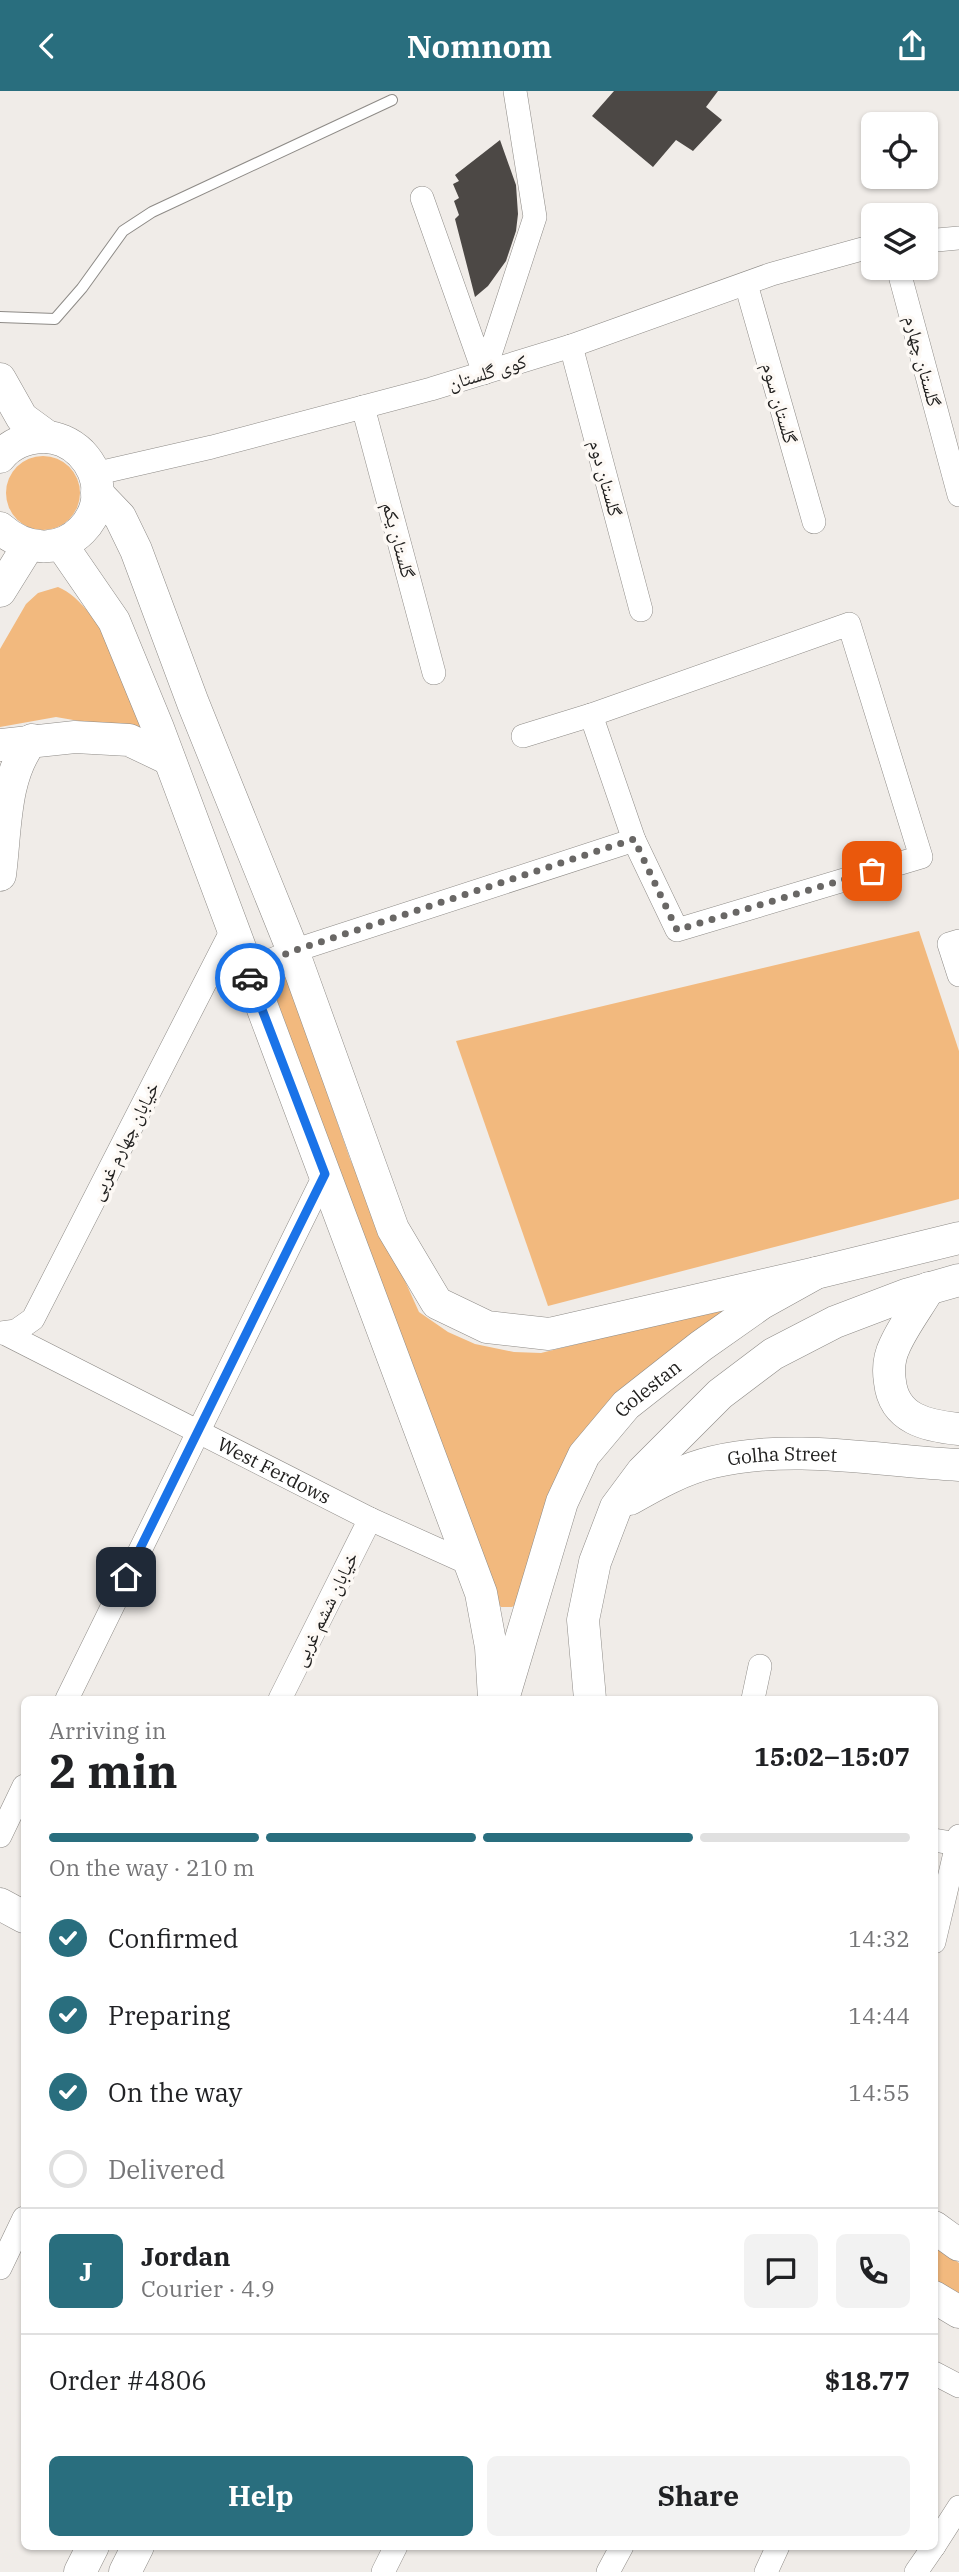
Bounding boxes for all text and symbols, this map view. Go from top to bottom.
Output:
text: Nomnom [407,25,552,67]
icon: back [28,27,66,65]
icon: share [893,27,931,65]
map controls [861,112,938,280]
button: locate [861,112,938,189]
button: layers [861,203,938,280]
street label: گلستان چهارم [897,313,947,410]
street label: کوی گلستان [445,349,529,395]
street label: گلستان سوم [755,360,803,447]
street label: گلستان دوم [582,437,628,520]
street label: گلستان یکم [376,499,421,581]
pin [842,841,902,901]
icon: bag [853,852,891,890]
courier [215,943,285,1013]
icon: car [231,959,269,997]
street label: خیابان چهارم غربی [84,1078,166,1205]
street label: Golestan [609,1354,686,1422]
street label: West Ferdows [213,1432,335,1509]
street label: Golha Street [725,1441,838,1471]
pin [96,1547,156,1607]
street label: خیابان ششم غربی [287,1548,364,1671]
icon: home [107,1558,145,1596]
text: Arriving in [49,1715,166,1745]
text: 15:02–15:07 [754,1739,910,1773]
text: 2 min [49,1741,178,1801]
text: On the way · 210 m [49,1852,255,1882]
icon: check [49,1919,87,1957]
text: Confirmed [108,1921,239,1955]
text: 14:32 [848,1923,910,1953]
icon: check [49,1996,87,2034]
text: Preparing [108,1998,230,2032]
text: 14:44 [848,2000,910,2030]
icon: check [49,2073,87,2111]
text: On the way [108,2075,242,2109]
text: 14:55 [848,2077,910,2107]
text: Delivered [108,2152,225,2186]
button: chat [744,2234,818,2308]
button: phone [836,2234,910,2308]
text: Jordan [141,2239,231,2273]
text: J [79,2254,93,2288]
text: Courier · 4.9 [141,2273,275,2303]
text: Order #4806 [49,2363,207,2397]
text: $18.77 [825,2363,910,2397]
button: Help [49,2456,473,2536]
button: Share [487,2456,910,2536]

